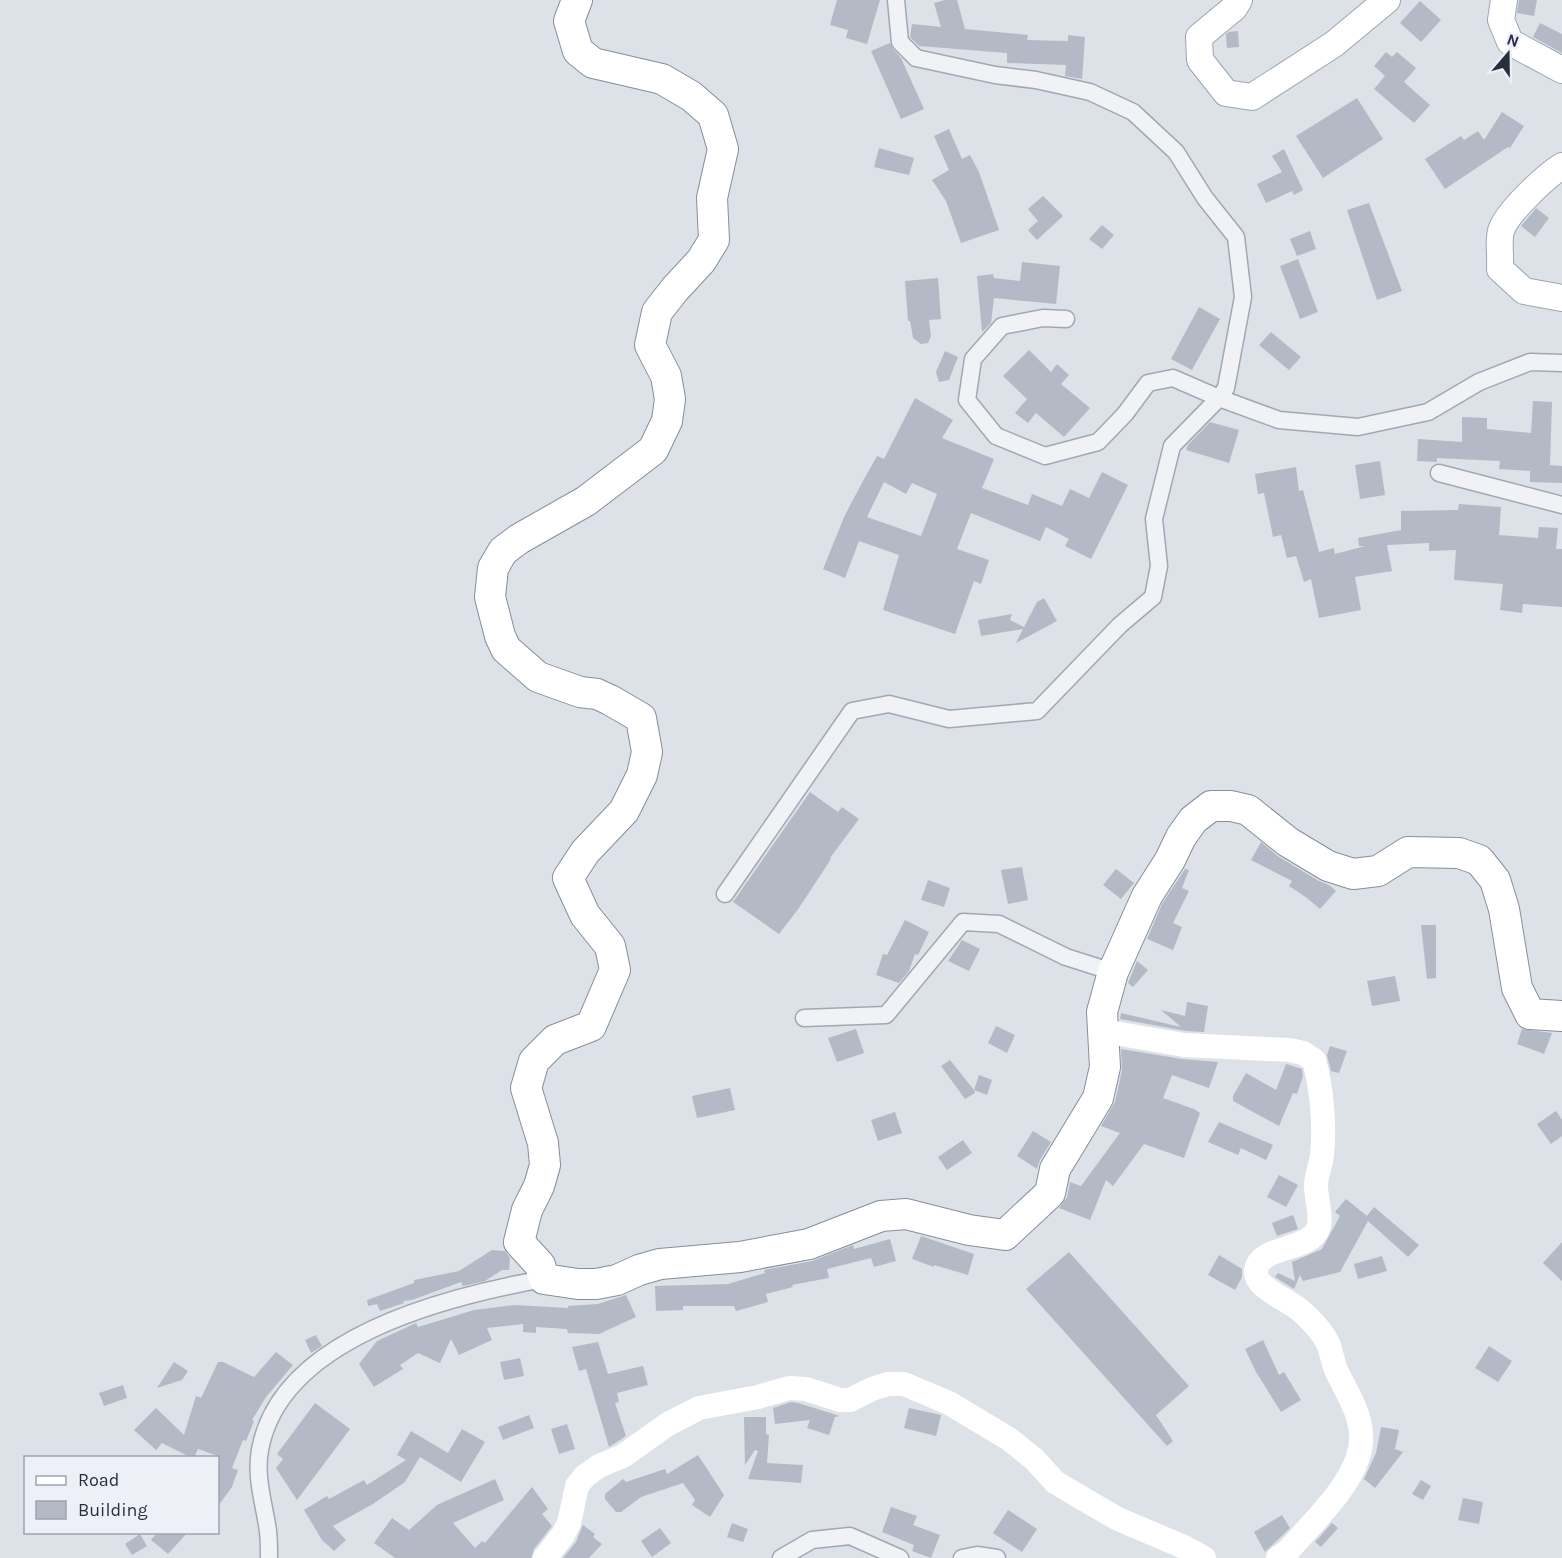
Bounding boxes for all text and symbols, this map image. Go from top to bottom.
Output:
north arrow [1478,24,1538,84]
text: N [1504,29,1522,51]
legend [24,1456,219,1534]
text: Road [78,1469,119,1491]
text: Building [78,1499,148,1521]

